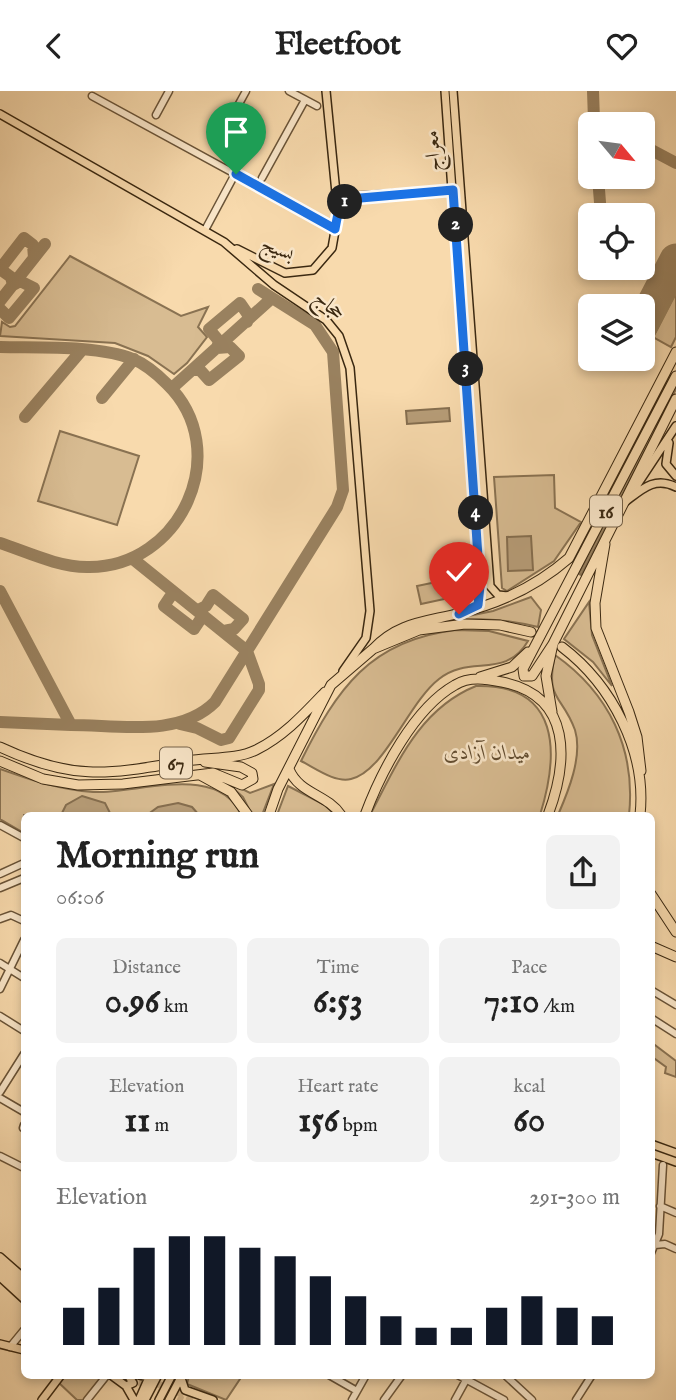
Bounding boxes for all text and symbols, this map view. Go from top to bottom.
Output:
text: Fleetfoot [275,25,401,66]
icon: back [35,27,73,65]
icon: heart [603,27,641,65]
pin [206,102,266,174]
north arrow [578,112,654,189]
map controls [578,112,655,371]
icon: arrive [217,113,255,151]
street label: معراج [419,129,452,173]
pin: 1 [328,185,362,219]
text: 1 [341,189,348,213]
button: locate [578,203,655,280]
pin: 2 [438,207,474,243]
text: 2 [451,212,460,236]
street label: بسیج [255,231,298,272]
street label: حجاج [305,285,351,330]
button: layers [578,294,655,371]
pin: 3 [448,351,484,387]
text: 3 [462,356,469,380]
pin: 4 [458,495,494,531]
road number: 16 [590,495,622,527]
text: 4 [471,500,480,524]
pin [429,542,489,614]
icon: check [440,553,478,591]
park label: میدان آزادی [443,739,531,767]
road number: 67 [160,747,192,779]
text: Morning run [56,833,259,881]
button: share [546,835,620,909]
text: 06:06 [56,883,104,912]
text: Distance [112,956,181,980]
text: Time [317,956,359,980]
text: Pace [511,956,547,980]
text: 0.96 [105,980,160,1025]
text: 6:53 [313,980,363,1025]
text: 7:10 [484,980,539,1025]
text: km [160,995,189,1019]
text: /km [539,995,575,1019]
text: Elevation [109,1075,184,1099]
text: Heart rate [297,1075,379,1099]
text: kcal [513,1075,545,1099]
text: 11 [124,1099,150,1144]
text: 156 [298,1099,339,1144]
text: 60 [513,1099,545,1144]
text: m [150,1114,169,1138]
text: bpm [339,1114,378,1138]
text: Elevation [56,1183,147,1212]
text: 291–300 m [529,1183,620,1212]

